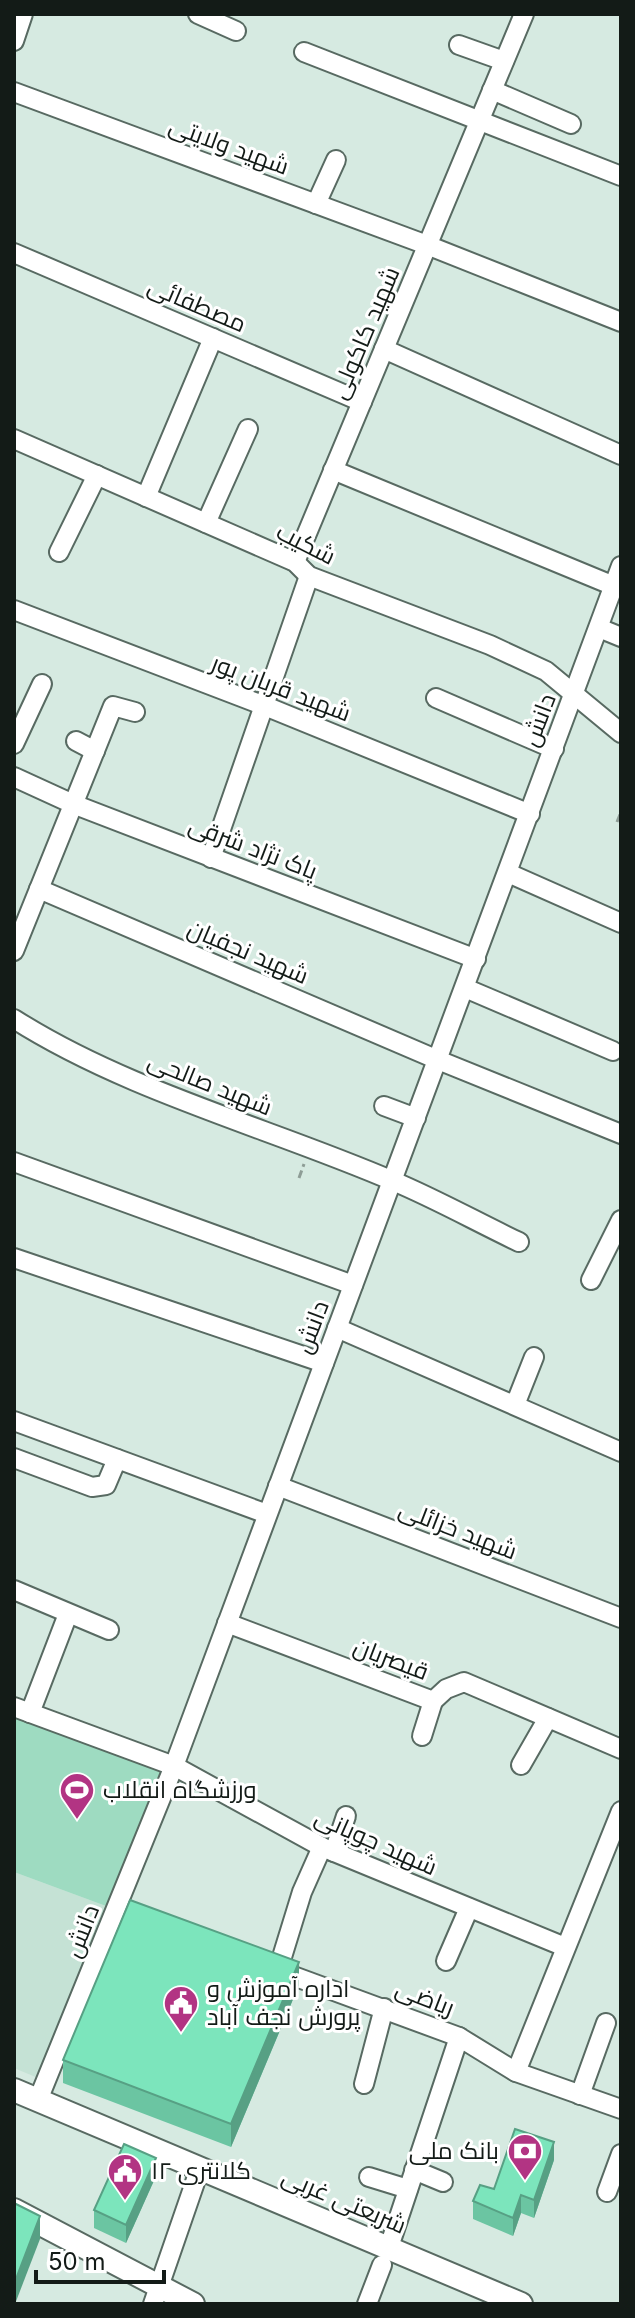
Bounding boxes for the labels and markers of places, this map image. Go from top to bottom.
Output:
sports icon: ورزشگاه انقلاب [58,1771,96,1821]
place label: ورزشگاه انقلاب [103,1775,257,1804]
place label: اداره آموزش و پرورش نجف آباد [207,1974,361,2033]
public building icon: اداره آموزش و پرورش نجف آباد [162,1984,200,2034]
bank icon: بانک ملی [506,2132,544,2182]
place label: بانک ملی [409,2136,499,2165]
public building icon: کلانتری ۱۲ [106,2152,144,2202]
place label: کلانتری ۱۲ [151,2156,251,2185]

